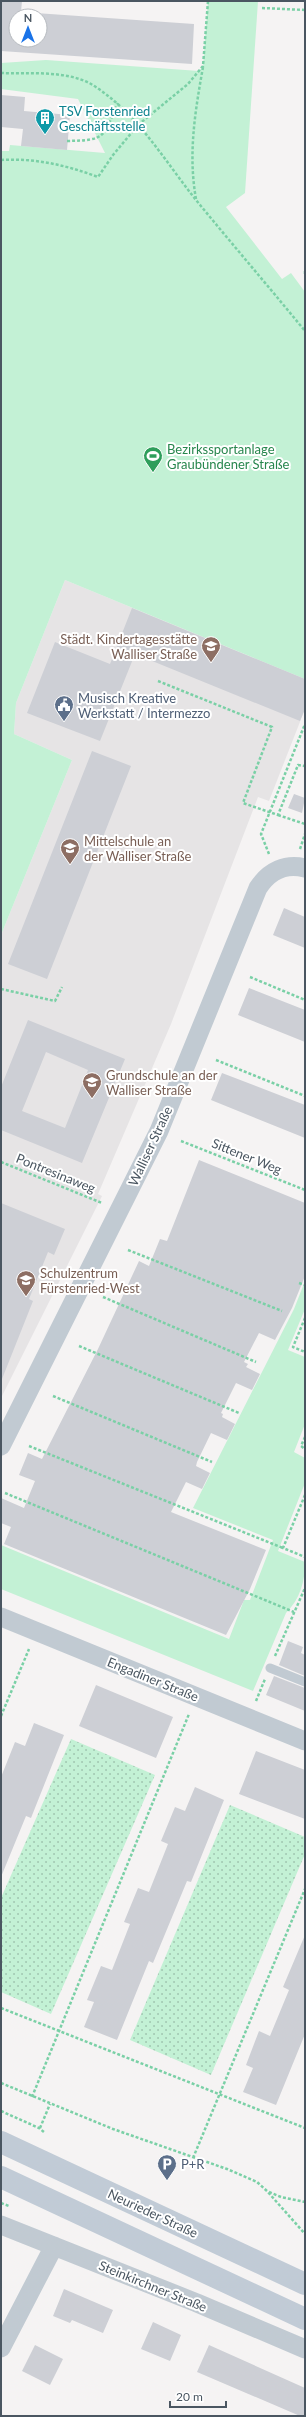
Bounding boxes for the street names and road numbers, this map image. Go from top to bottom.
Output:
street label: Walliser Straße [125,1104,175,1188]
street label: Sittener Weg [210,1135,284,1177]
street label: Pontresinaweg [14,1150,98,1196]
street label: Engadiner Straße [105,1653,201,1705]
street label: Neurieder Straße [105,2185,201,2241]
street label: Steinkirchner Straße [97,2257,209,2315]

